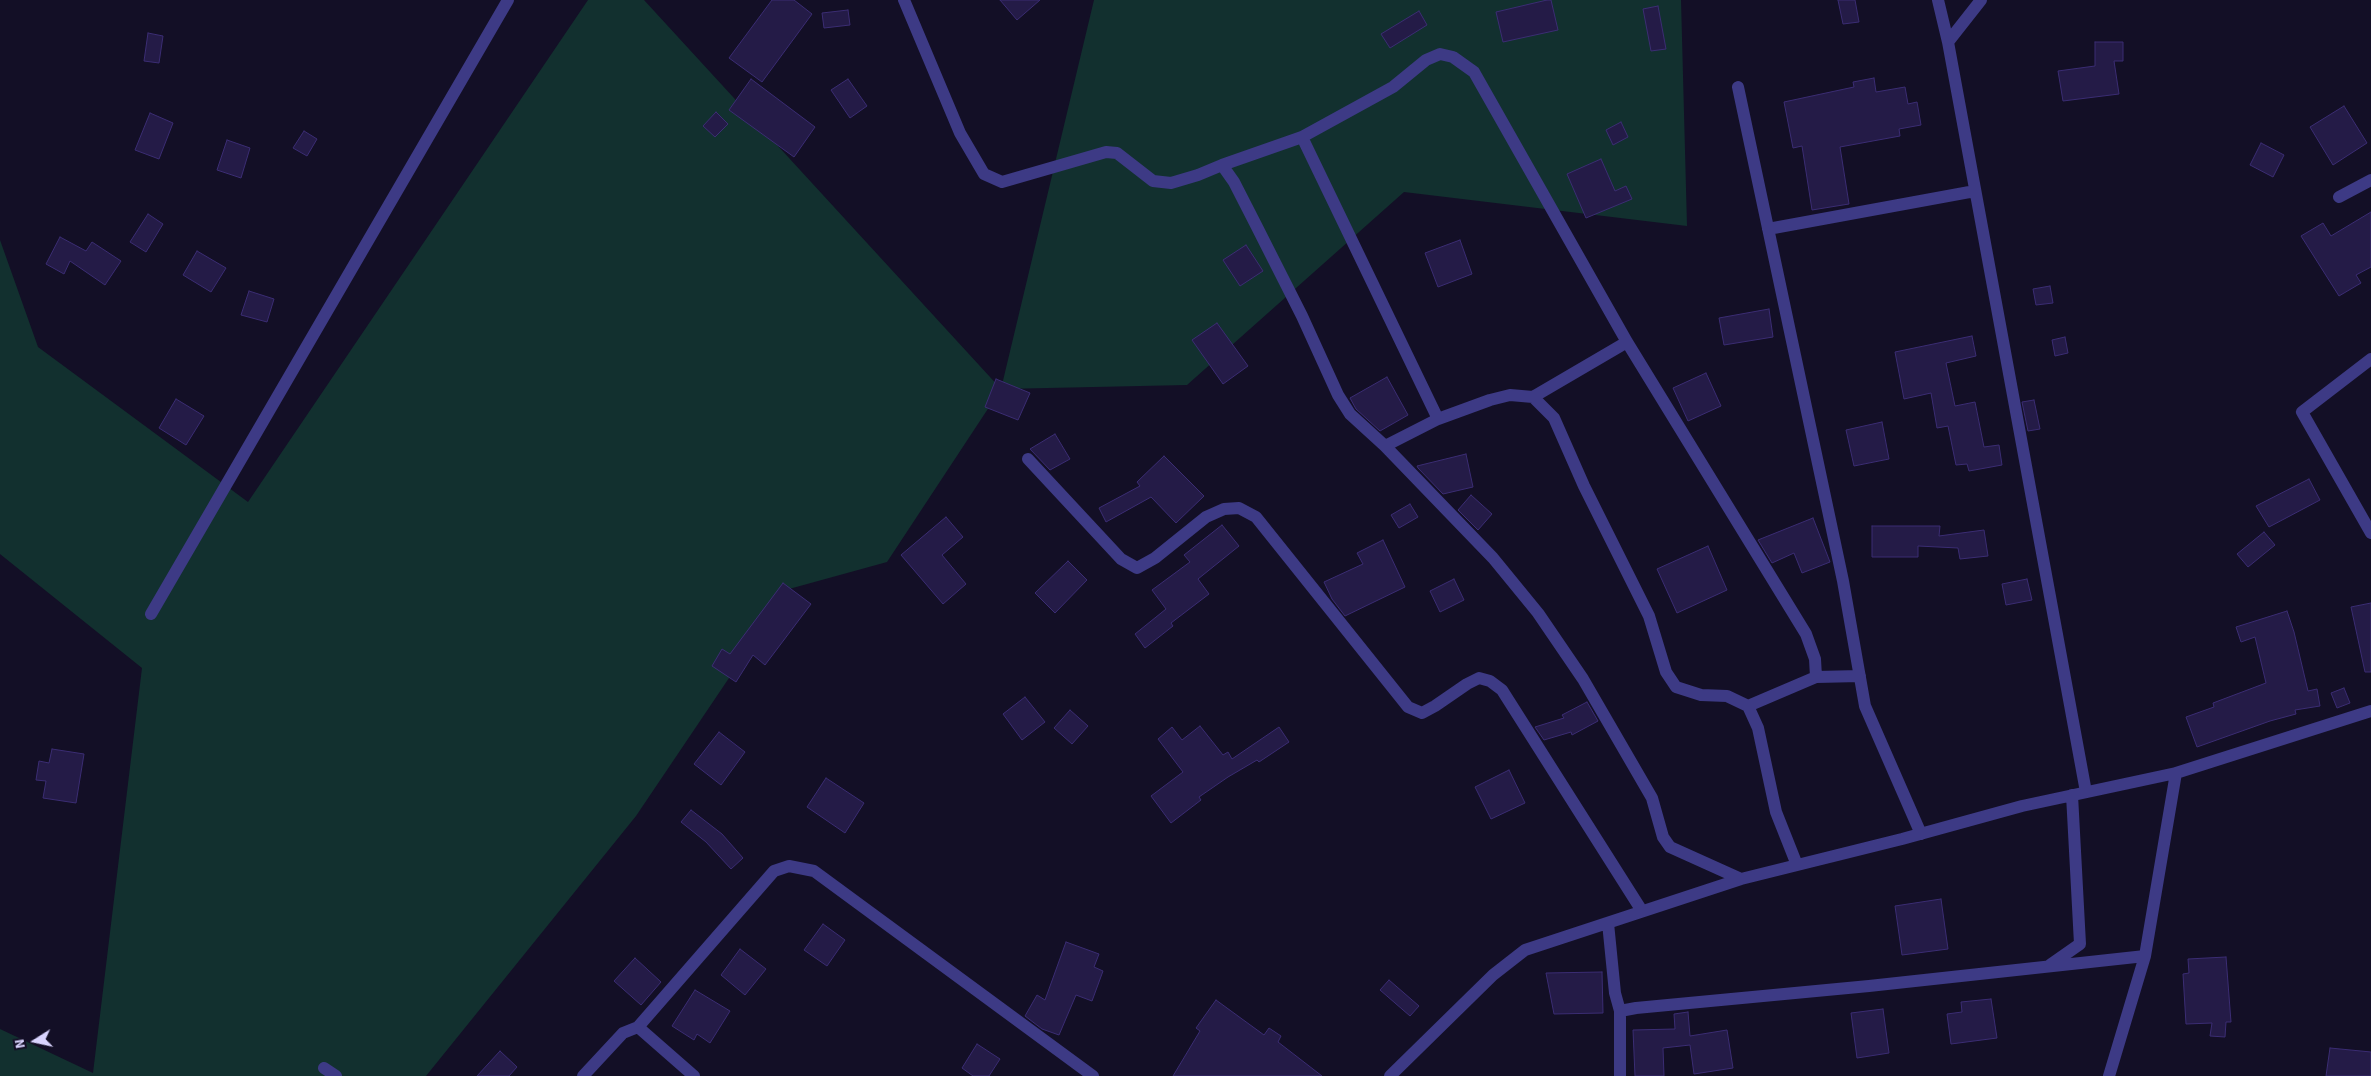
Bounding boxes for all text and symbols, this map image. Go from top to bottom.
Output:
north arrow [10,1016,60,1066]
text: N [10,1037,31,1050]

